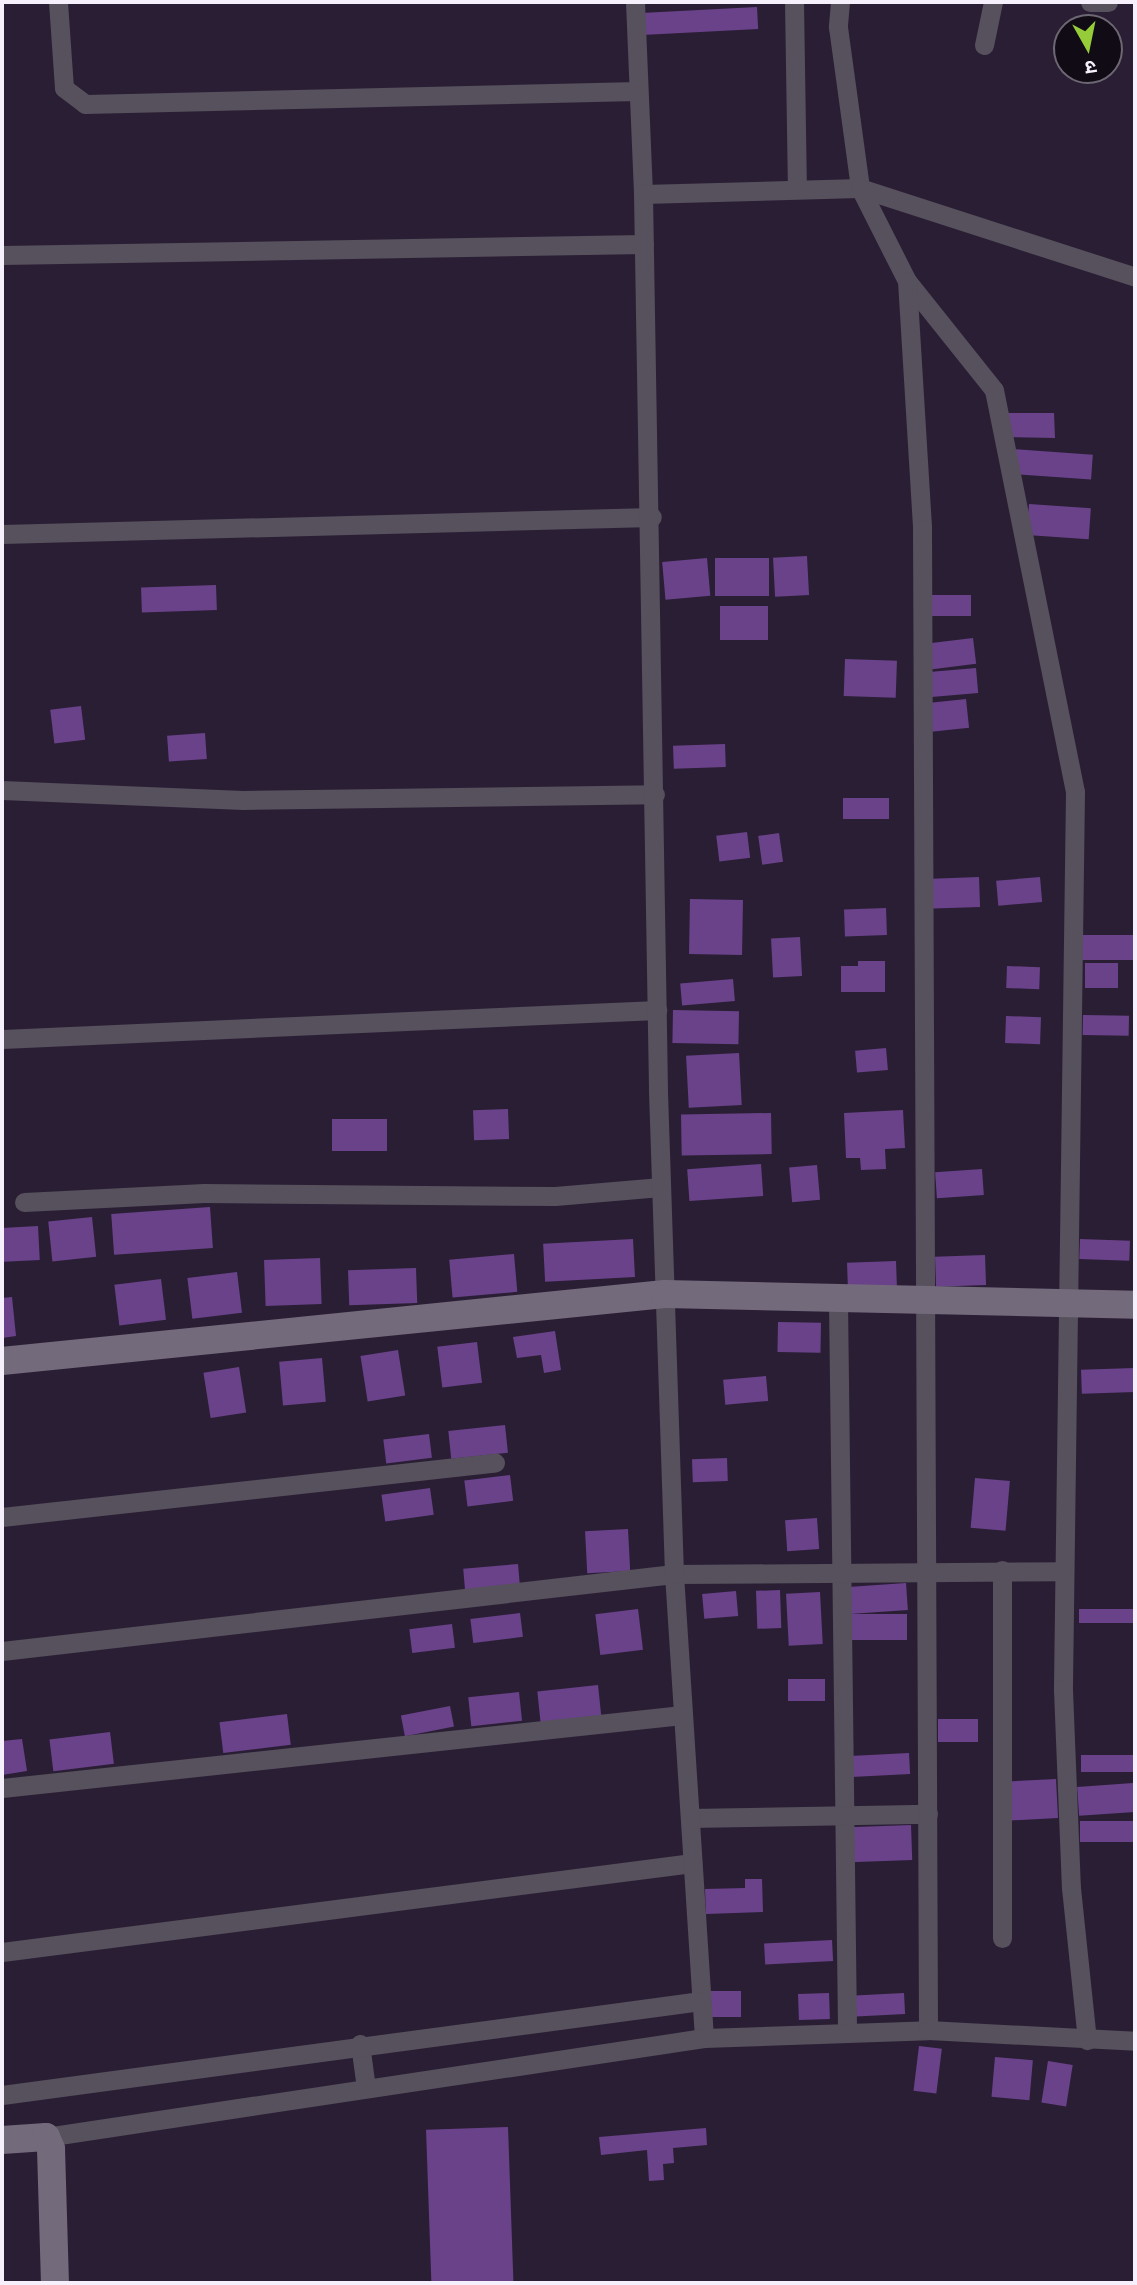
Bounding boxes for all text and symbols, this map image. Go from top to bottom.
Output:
north arrow [1053,14,1123,84]
text: उ [1084,56,1098,80]

